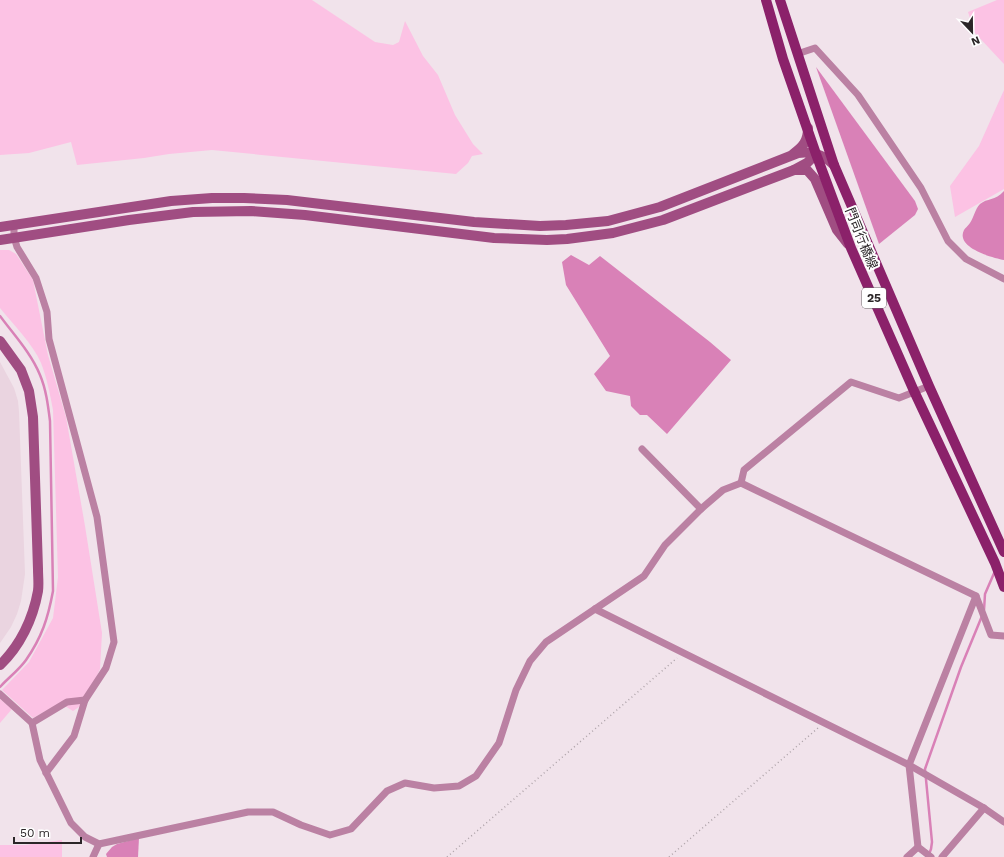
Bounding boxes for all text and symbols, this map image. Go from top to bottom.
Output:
north arrow [952,12,992,52]
text: N [969,33,982,48]
street label: 門司行橋線 [842,205,881,271]
road number: 25 [862,288,886,308]
scale bar [14,819,81,845]
text: 50 m [20,826,50,840]

